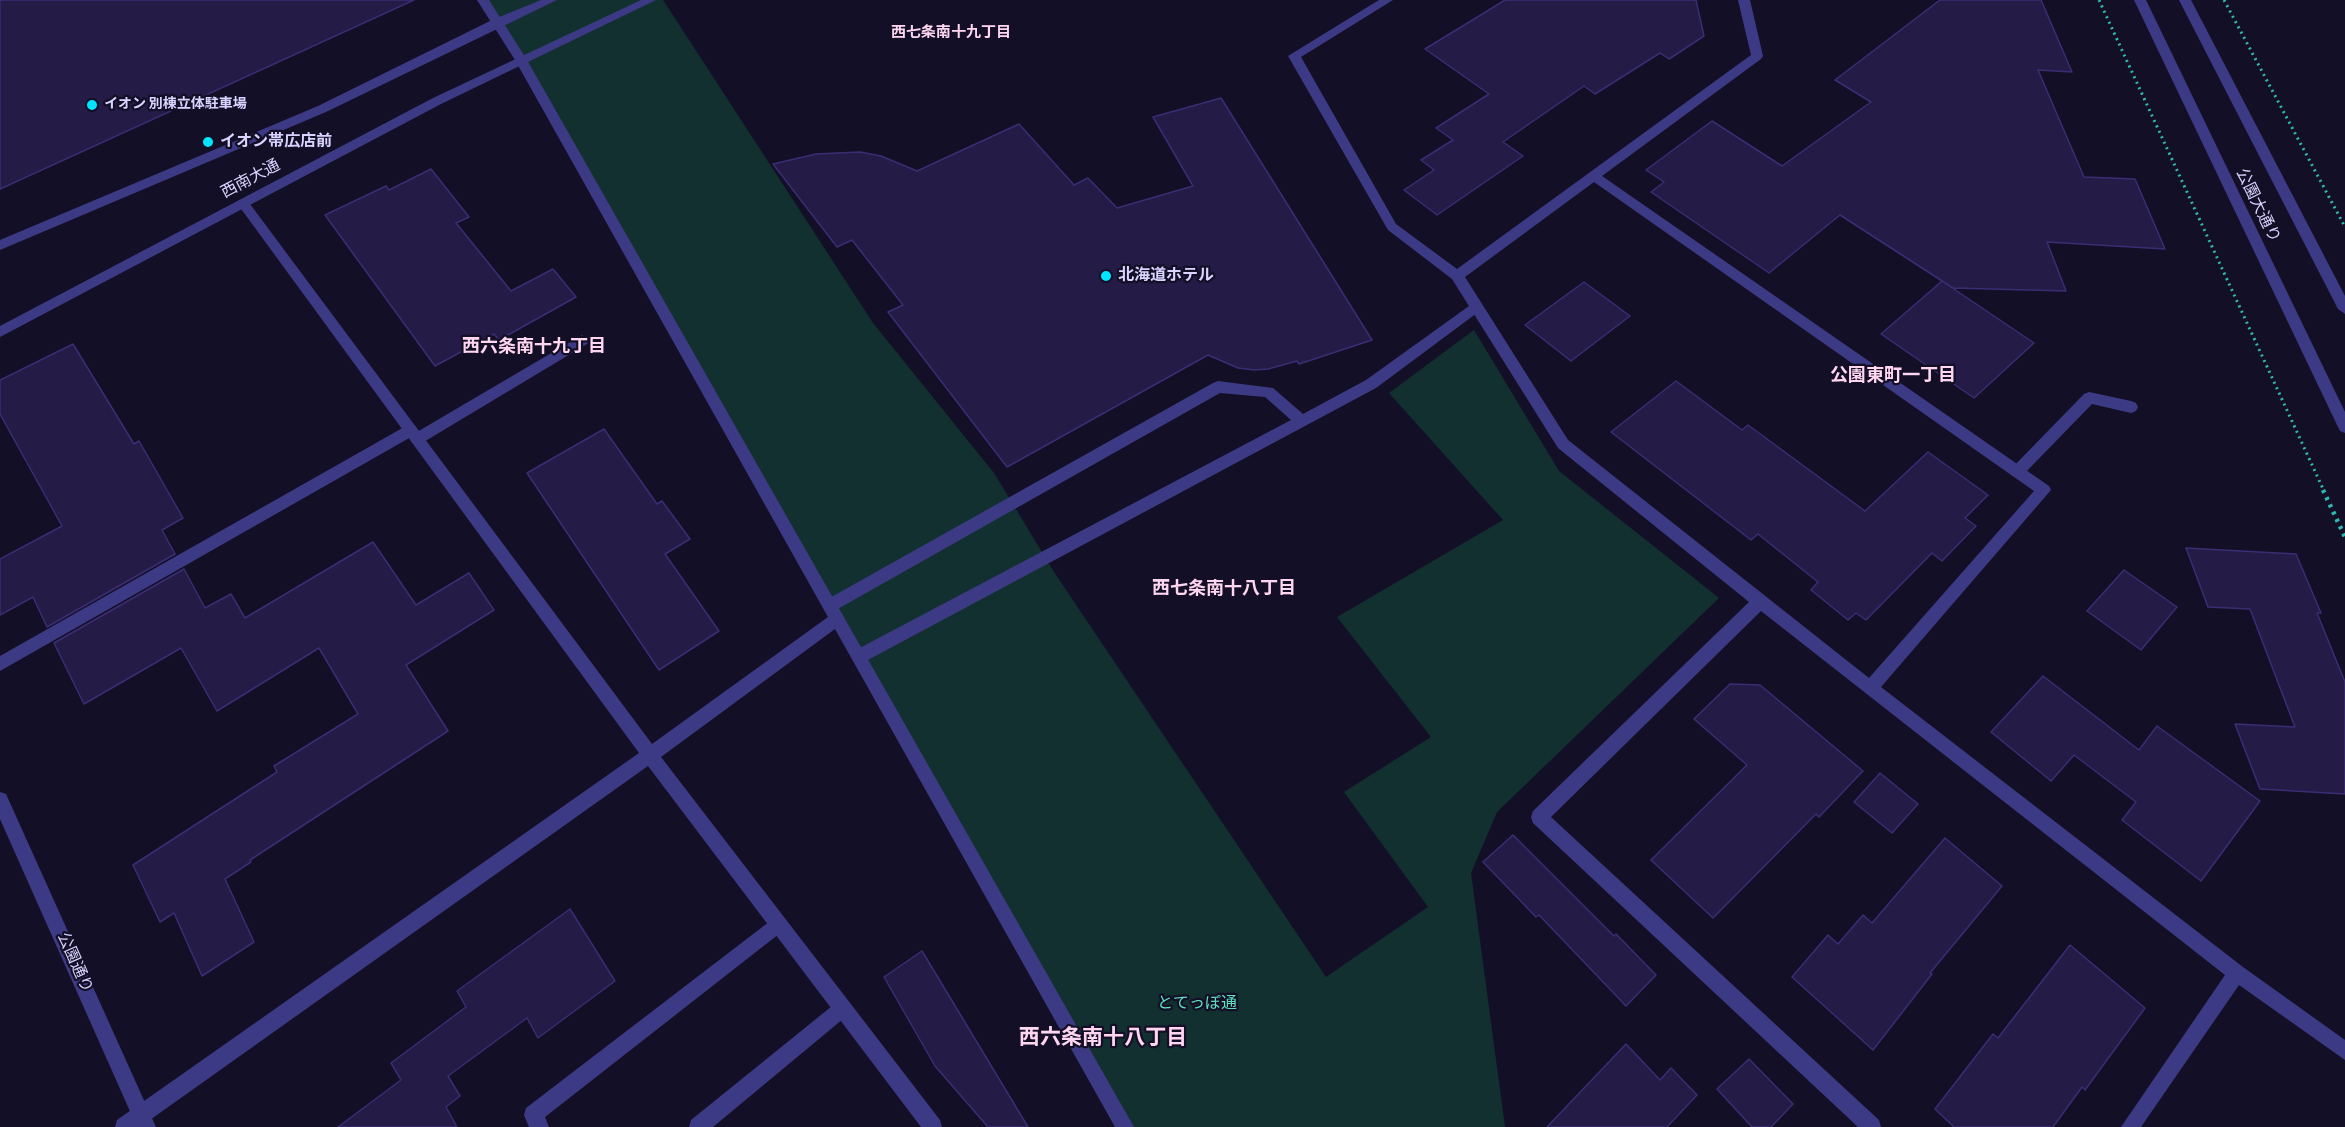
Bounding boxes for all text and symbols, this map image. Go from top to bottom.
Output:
district label: 西七条南十九丁目 [891,25,1011,43]
place label: イオン 別棟立体駐車場 [104,97,247,113]
marker: イオン 別棟立体駐車場 [85,98,99,112]
place label: イオン帯広店前 [220,132,332,152]
marker: イオン帯広店前 [201,135,215,149]
street label: 西南大通 [218,157,284,203]
street label: 公園大通り [2231,166,2283,246]
place label: 北海道ホテル [1118,266,1214,286]
marker: 北海道ホテル [1099,269,1113,283]
district label: 西六条南十九丁目 [462,337,606,359]
district label: 公園東町一丁目 [1830,366,1956,388]
district label: 西七条南十八丁目 [1152,579,1296,601]
street label: 公園通り [52,930,96,996]
park label: とてっぽ通 [1157,994,1237,1014]
district label: 西六条南十八丁目 [1019,1026,1187,1052]

